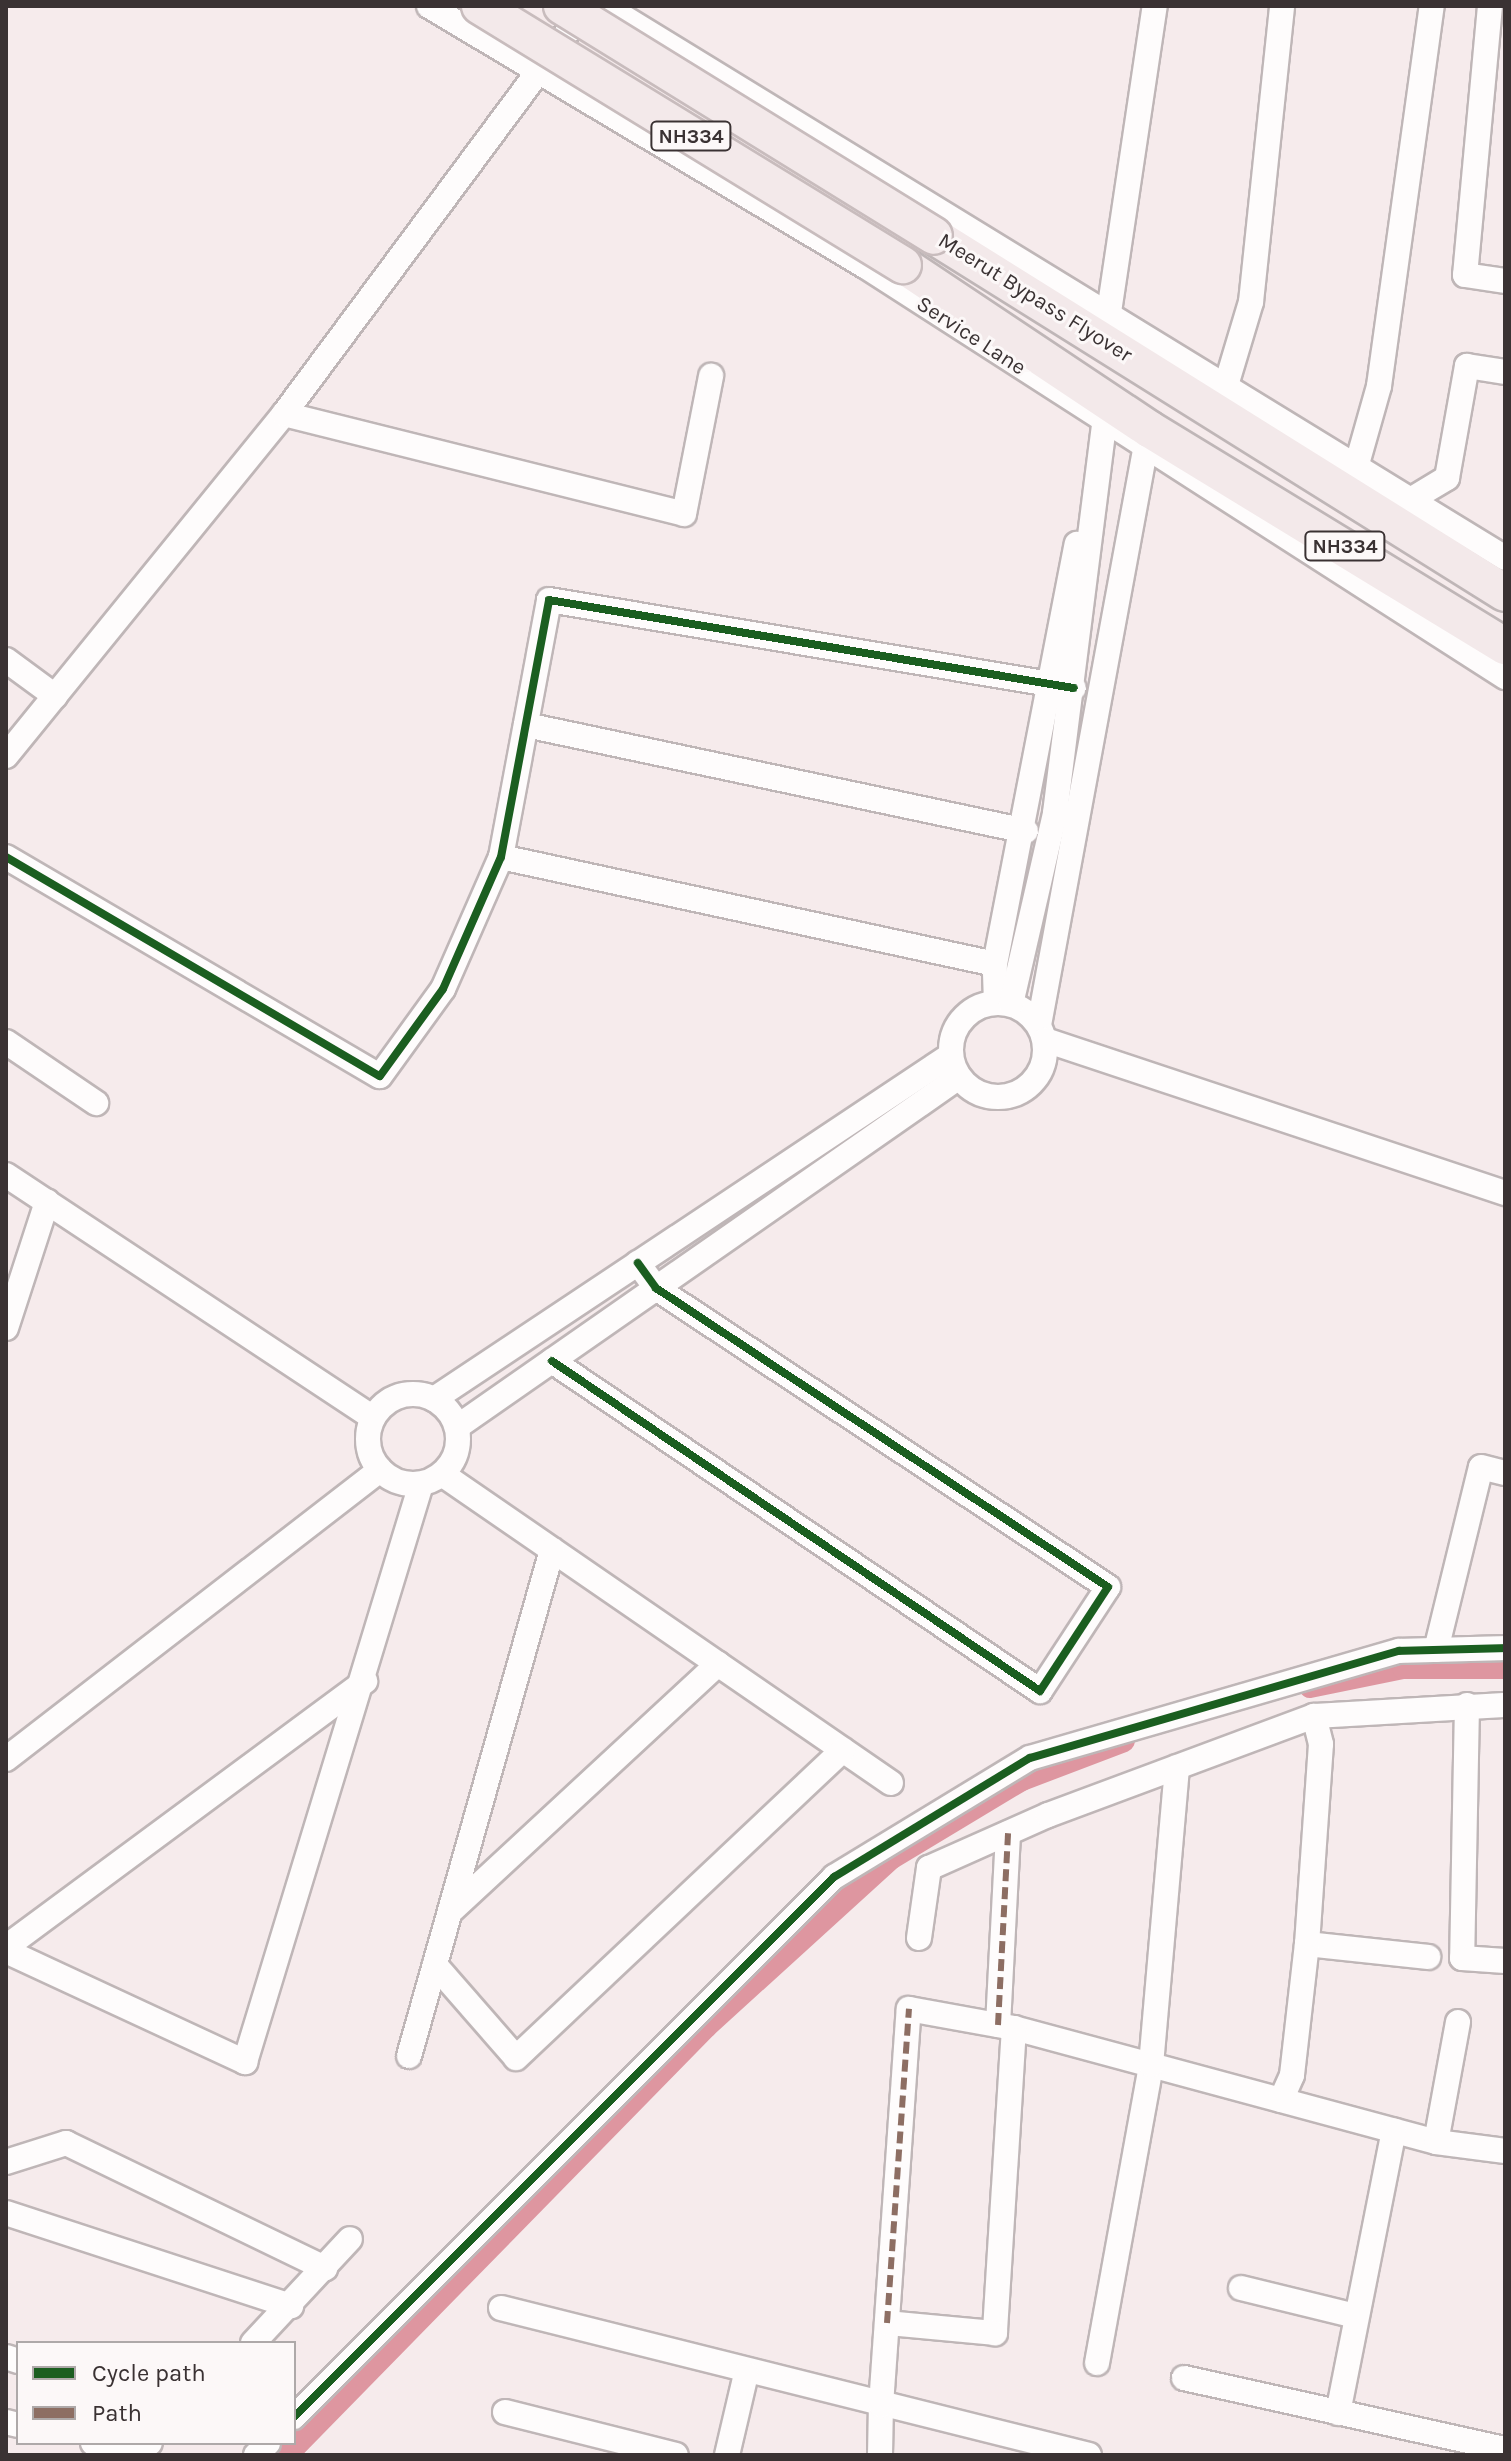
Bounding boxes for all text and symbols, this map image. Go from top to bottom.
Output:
road number: NH334 [649,120,733,152]
street label: Meerut Bypass Flyover [933,228,1137,368]
street label: Service Lane [911,291,1031,381]
road number: NH334 [1303,530,1387,562]
legend [16,2341,296,2445]
text: Cycle path [92,2359,206,2387]
text: Path [92,2399,142,2427]

